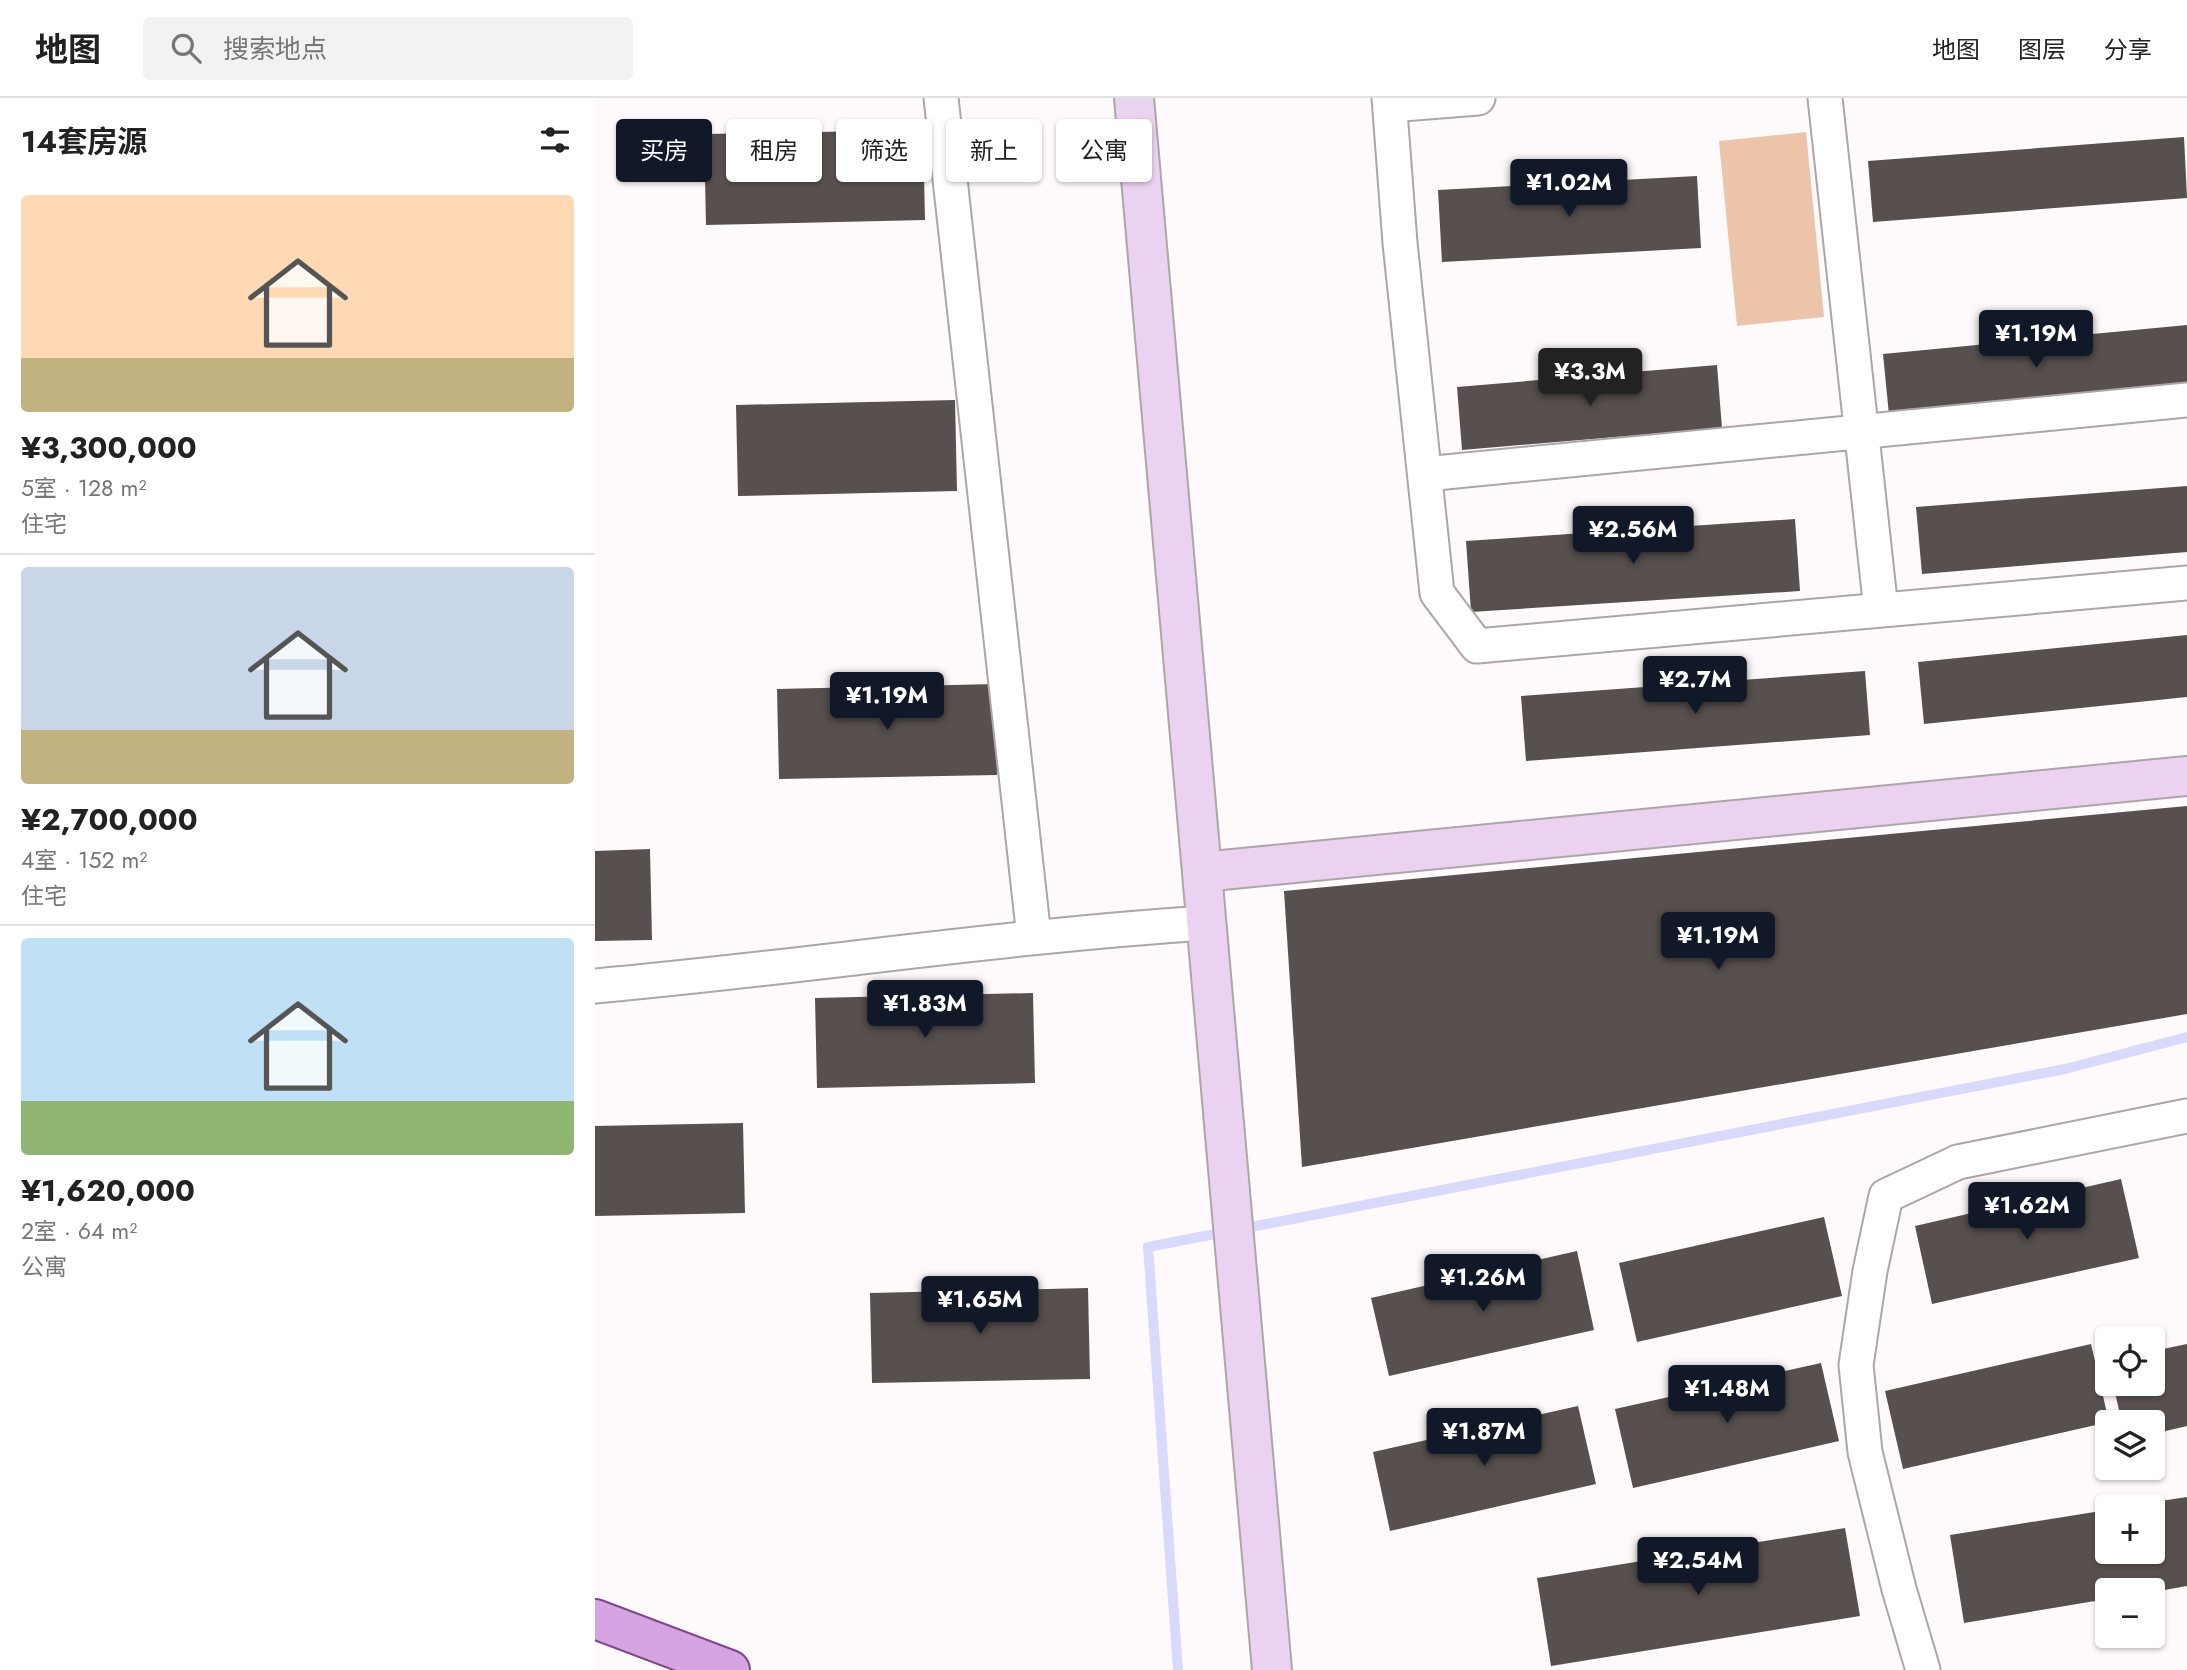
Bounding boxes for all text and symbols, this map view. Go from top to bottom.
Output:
search box [143,17,633,80]
text: 地图 [35,26,101,73]
icon: search [167,29,205,67]
text: 搜索地点 [223,30,327,68]
text: 地图 [1932,32,1980,67]
text: 图层 [2018,32,2066,67]
text: 分享 [2104,32,2152,67]
chip: 买房 [616,119,712,182]
chip: 租房 [726,119,822,182]
chip: 筛选 [836,119,932,182]
chip: 新上 [946,119,1042,182]
chip: 公寓 [1056,119,1152,182]
text: 14套房源 [21,120,147,163]
icon: filters [536,121,574,159]
pin: ¥1.02M [1512,159,1626,219]
text: ¥1.02M [1526,165,1612,199]
icon: home [235,240,361,366]
pin: ¥1.19M [1979,310,2093,370]
text: ¥1.19M [1995,316,2077,350]
pin: ¥3.3M [1541,348,1639,408]
text: ¥3.3M [1554,354,1626,388]
text: ¥3,300,000 [21,426,197,469]
text: 5室 · 128 m² [21,471,146,505]
pin: ¥2.56M [1576,506,1690,566]
text: 住宅 [21,507,67,541]
text: ¥2.56M [1589,512,1677,546]
icon: home [235,612,361,738]
pin: ¥2.7M [1646,656,1744,716]
text: ¥2.7M [1659,662,1731,696]
pin: ¥1.19M [830,672,944,732]
text: ¥1.19M [846,678,928,712]
text: ¥2,700,000 [21,798,198,841]
text: 4室 · 152 m² [21,843,147,877]
text: 住宅 [21,879,67,913]
pin: ¥1.19M [1661,912,1775,972]
text: ¥1.19M [1677,918,1759,952]
pin: ¥1.83M [868,981,982,1040]
icon: home [235,983,361,1109]
text: ¥1.83M [883,986,967,1020]
text: ¥1,620,000 [21,1169,195,1212]
pin: ¥1.62M [1970,1182,2084,1242]
text: ¥1.62M [1984,1188,2070,1222]
text: 2室 · 64 m² [21,1214,137,1248]
text: 公寓 [21,1250,67,1284]
pin: ¥1.26M [1426,1254,1540,1314]
text: ¥1.26M [1440,1260,1526,1294]
pin: ¥1.65M [923,1276,1037,1336]
text: ¥1.65M [937,1282,1023,1316]
map controls [2095,1326,2165,1648]
button: locate [2095,1326,2165,1396]
pin: ¥1.48M [1670,1366,1784,1425]
text: ¥1.48M [1684,1371,1770,1405]
pin: ¥1.87M [1427,1408,1541,1468]
button: layers [2095,1410,2165,1480]
text: ¥1.87M [1443,1414,1525,1448]
button: + [2095,1494,2165,1564]
pin: ¥2.54M [1641,1538,1755,1597]
text: ¥2.54M [1653,1543,1743,1577]
button: − [2095,1578,2165,1648]

